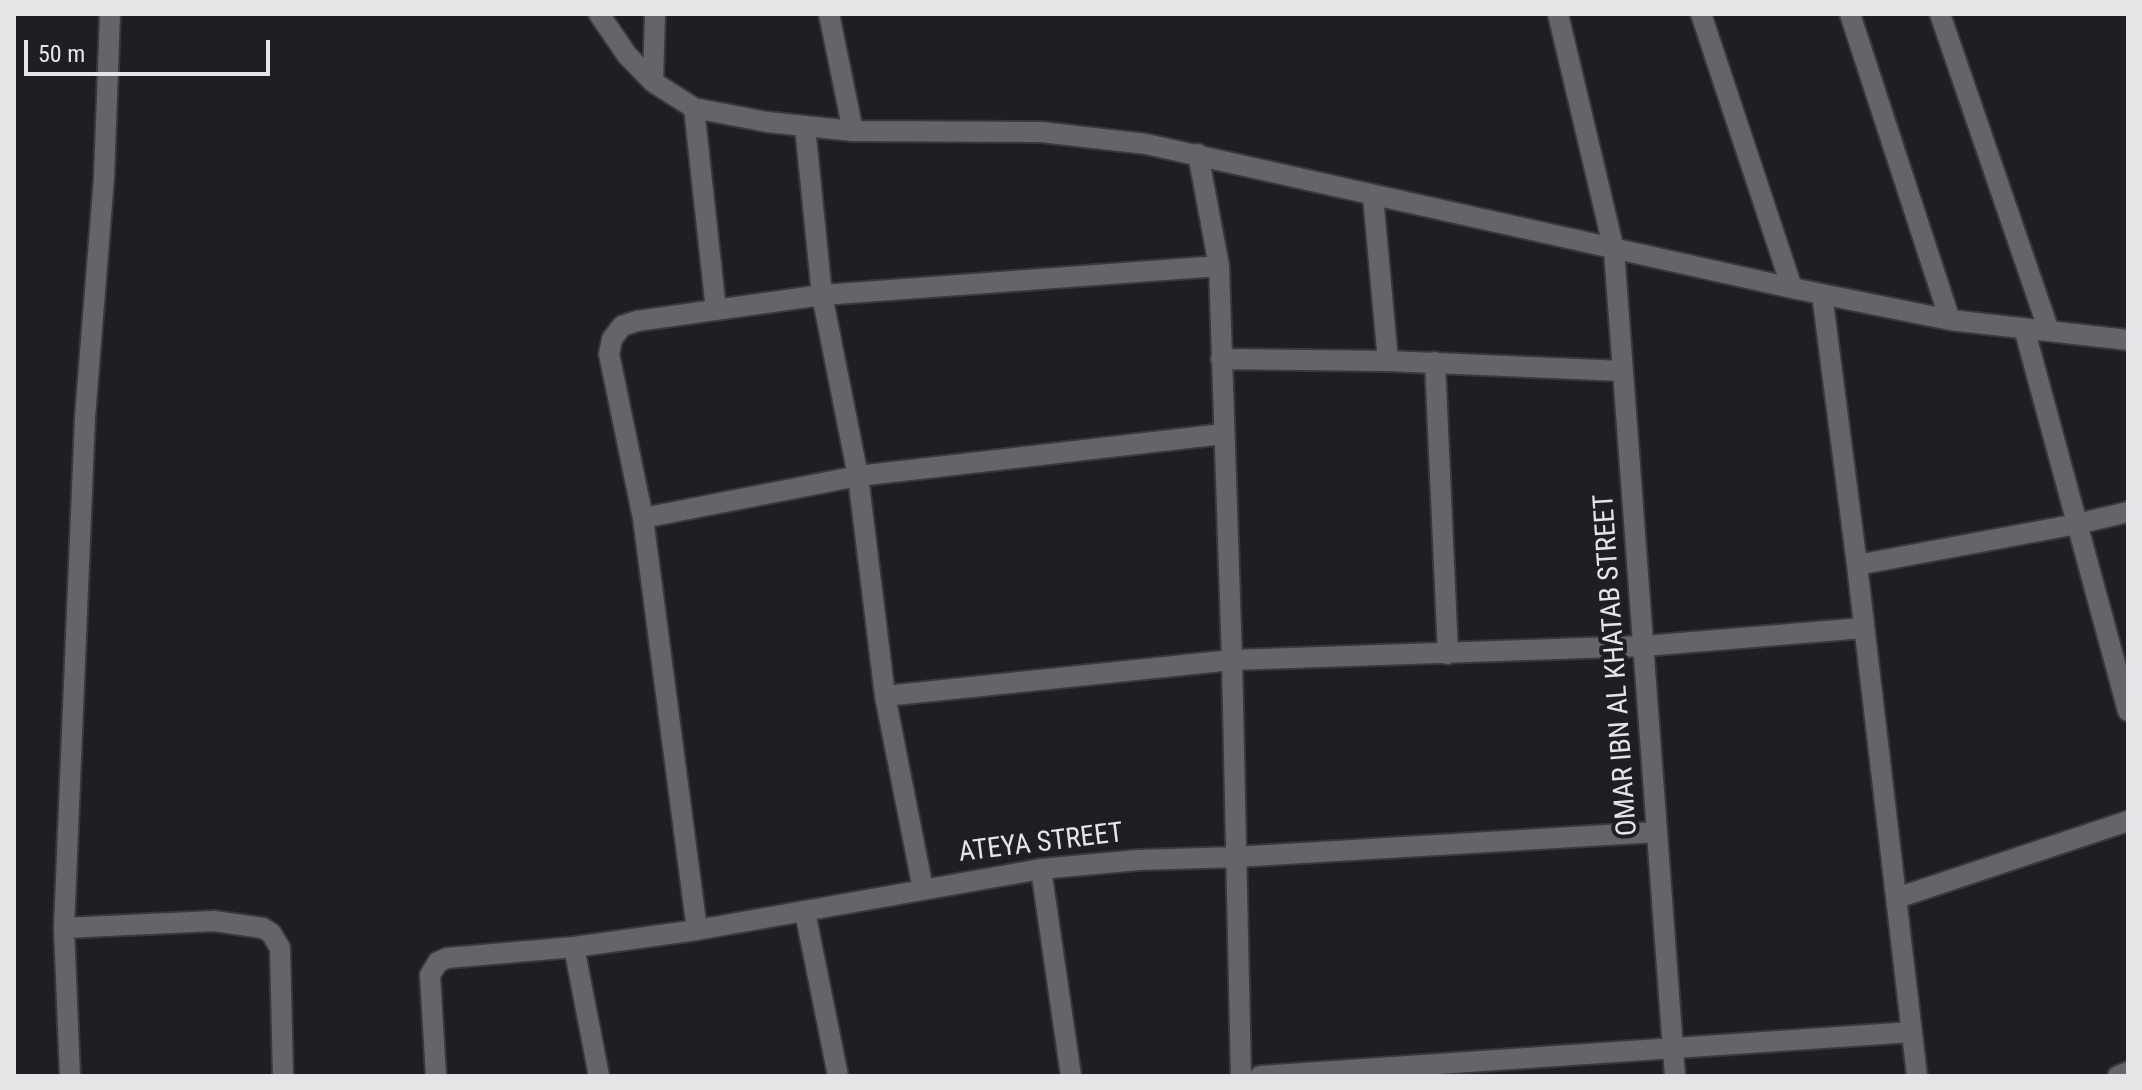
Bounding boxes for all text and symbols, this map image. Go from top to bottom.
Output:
scale bar [28,24,274,74]
text: 50 m [38,40,85,68]
street label: OMAR IBN AL KHATAB STREET [1588,493,1646,837]
street label: ATEYA STREET [957,817,1125,871]

